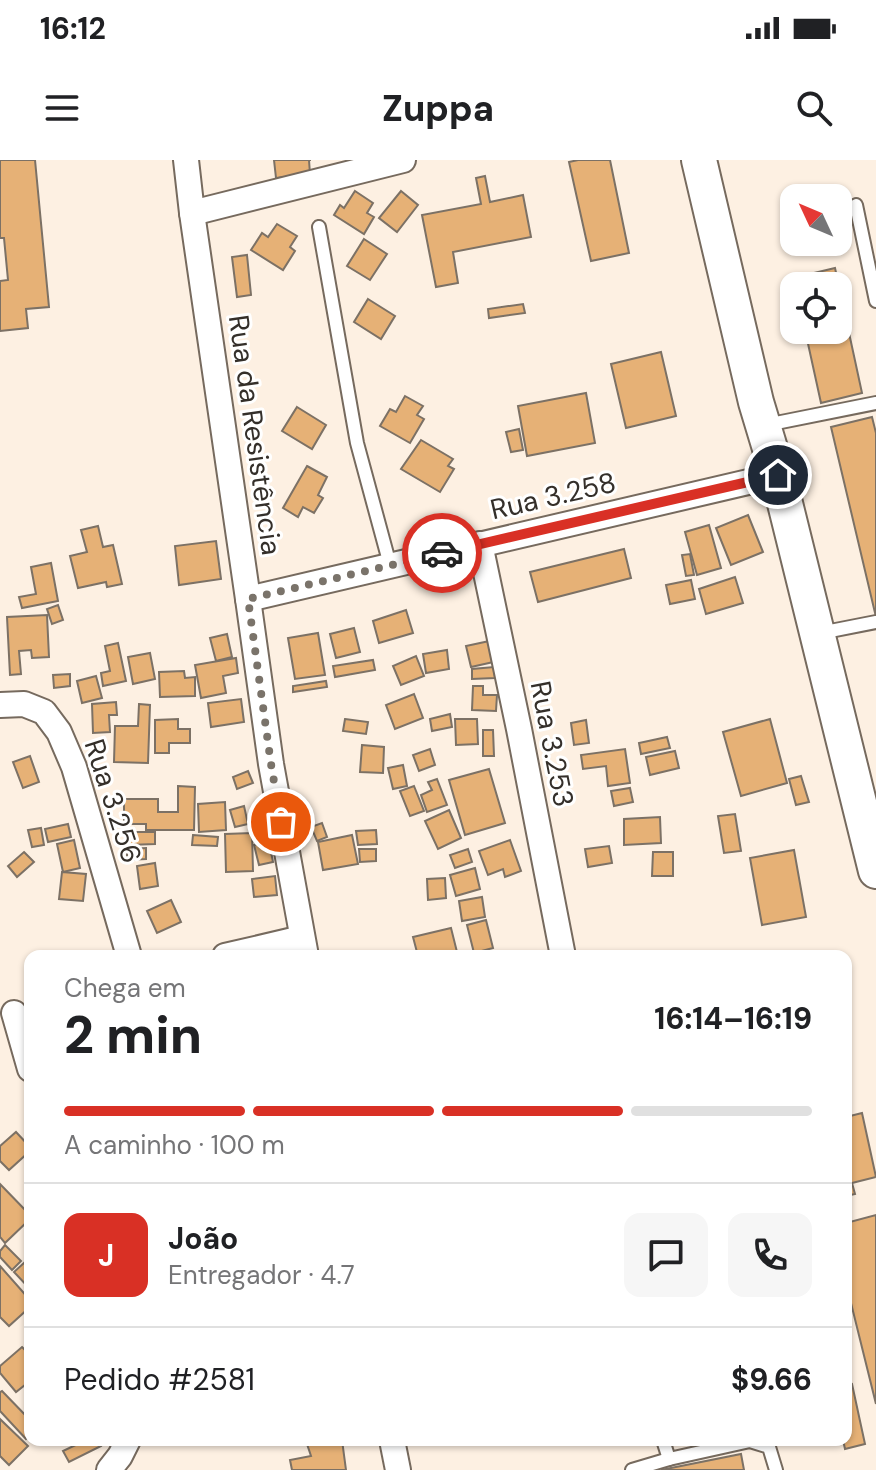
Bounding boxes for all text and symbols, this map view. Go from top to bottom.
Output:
text: 16:12 [40,9,106,48]
text: Zuppa [382,85,494,132]
icon: menu [40,86,84,130]
icon: search [792,86,836,130]
north arrow [780,184,852,256]
map controls [780,184,852,344]
button: locate [780,272,852,344]
street label: Rua da Resistência [220,313,290,557]
pin [744,441,812,509]
icon: home [756,453,800,497]
street label: Rua 3.258 [487,464,619,528]
courier [402,513,482,593]
icon: car [420,531,464,575]
street label: Rua 3.253 [522,678,582,810]
street label: Rua 3.256 [76,734,150,868]
pin [247,788,315,856]
icon: bag [259,800,303,844]
text: Chega em [64,971,186,1005]
text: 16:14–16:19 [654,999,812,1038]
text: 2 min [64,1001,202,1069]
text: A caminho · 100 m [64,1128,285,1162]
button: chat [624,1213,708,1297]
button: phone [728,1213,812,1297]
text: João [168,1219,238,1258]
text: J [98,1236,114,1275]
text: Entregador · 4.7 [168,1258,355,1292]
text: Pedido #2581 [64,1360,255,1399]
text: $9.66 [731,1360,812,1399]

